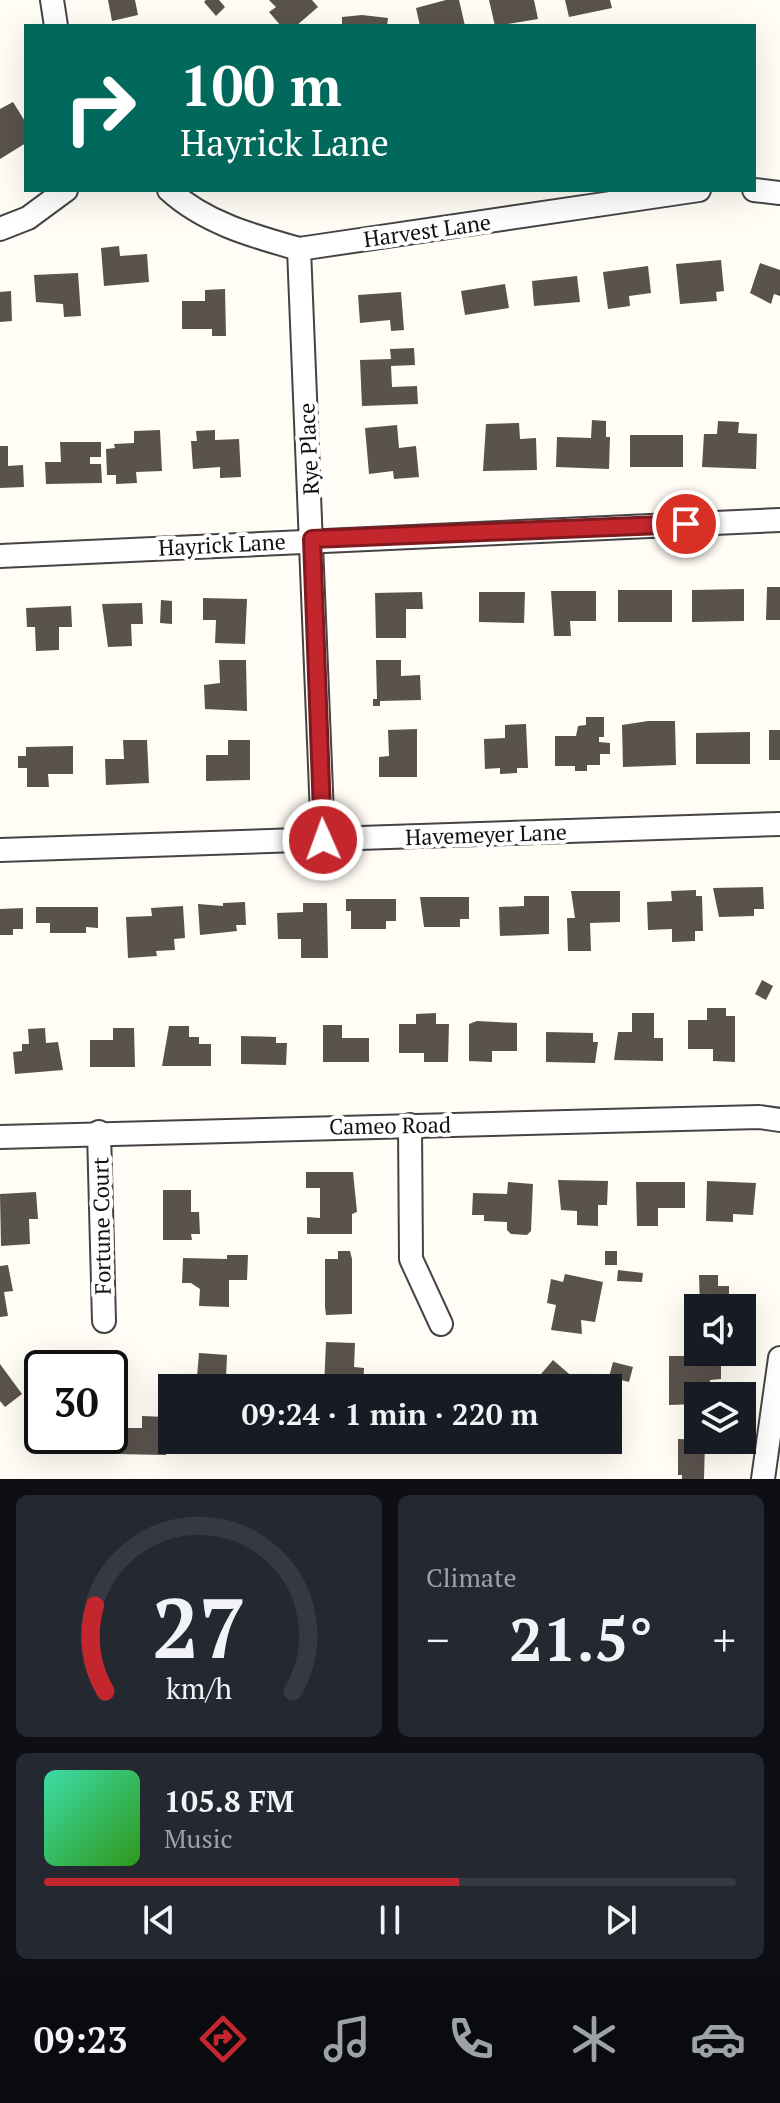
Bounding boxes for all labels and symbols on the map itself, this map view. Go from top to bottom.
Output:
street label: Harvest Lane [362,207,492,253]
street label: Rye Place [291,402,325,496]
pin [652,490,720,558]
street label: Hayrick Lane [158,526,286,562]
position arrow [281,798,365,882]
street label: Havemeyer Lane [405,817,567,851]
street label: Cameo Road [329,1109,451,1141]
street label: Fortune Court [85,1157,117,1295]
speed limit sign: 30 [24,1350,128,1454]

